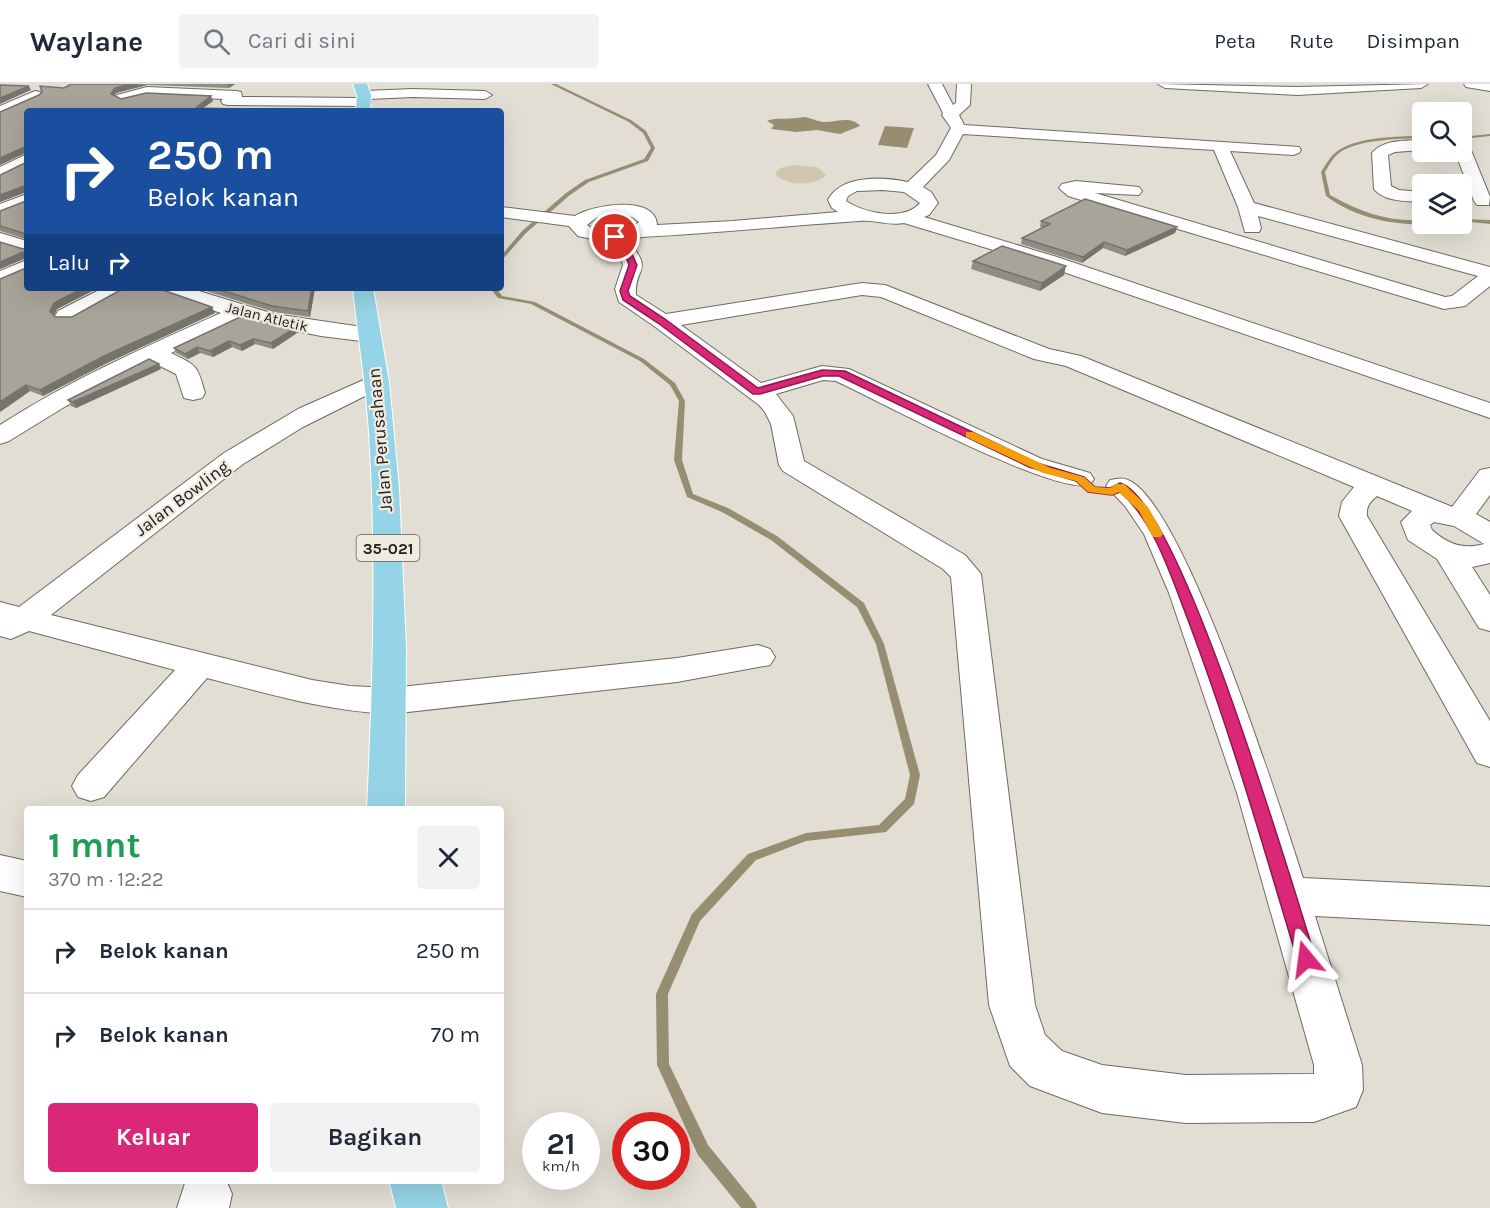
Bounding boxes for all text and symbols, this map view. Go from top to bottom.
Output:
search box [179,14,599,68]
text: Waylane [30,25,143,58]
icon: search [200,25,233,58]
text: Cari di sini [248,28,356,54]
text: Peta [1214,29,1256,53]
text: Rute [1289,29,1333,53]
text: Disimpan [1366,29,1460,53]
map controls [1412,102,1472,234]
button: search [1412,102,1472,162]
text: 250 m [147,130,274,180]
icon: right [48,132,126,210]
button: layers [1412,174,1472,234]
text: Belok kanan [147,181,299,213]
pin [589,211,640,262]
icon: arrive [598,220,631,253]
icon: right [102,246,135,279]
text: Lalu [48,250,90,276]
street label: Jalan Atletik [224,298,310,336]
street label: Jalan Perusahaan [363,367,397,513]
street label: Jalan Bowling [130,455,234,541]
road number: 35-021 [356,535,420,561]
text: 1 mnt [48,824,141,866]
button: close [417,826,480,889]
text: 370 m · 12:22 [48,868,164,891]
position arrow [1274,927,1338,991]
icon: right [48,935,81,968]
text: Belok kanan [99,938,229,964]
text: 250 m [416,938,480,964]
icon: right [48,1019,81,1052]
text: Belok kanan [99,1022,229,1048]
text: 70 m [431,1022,480,1048]
button: Keluar [48,1103,258,1172]
button: Bagikan [270,1103,480,1172]
speed limit sign: 30 [612,1112,690,1190]
text: 21 [547,1126,575,1162]
text: km/h [542,1157,580,1175]

